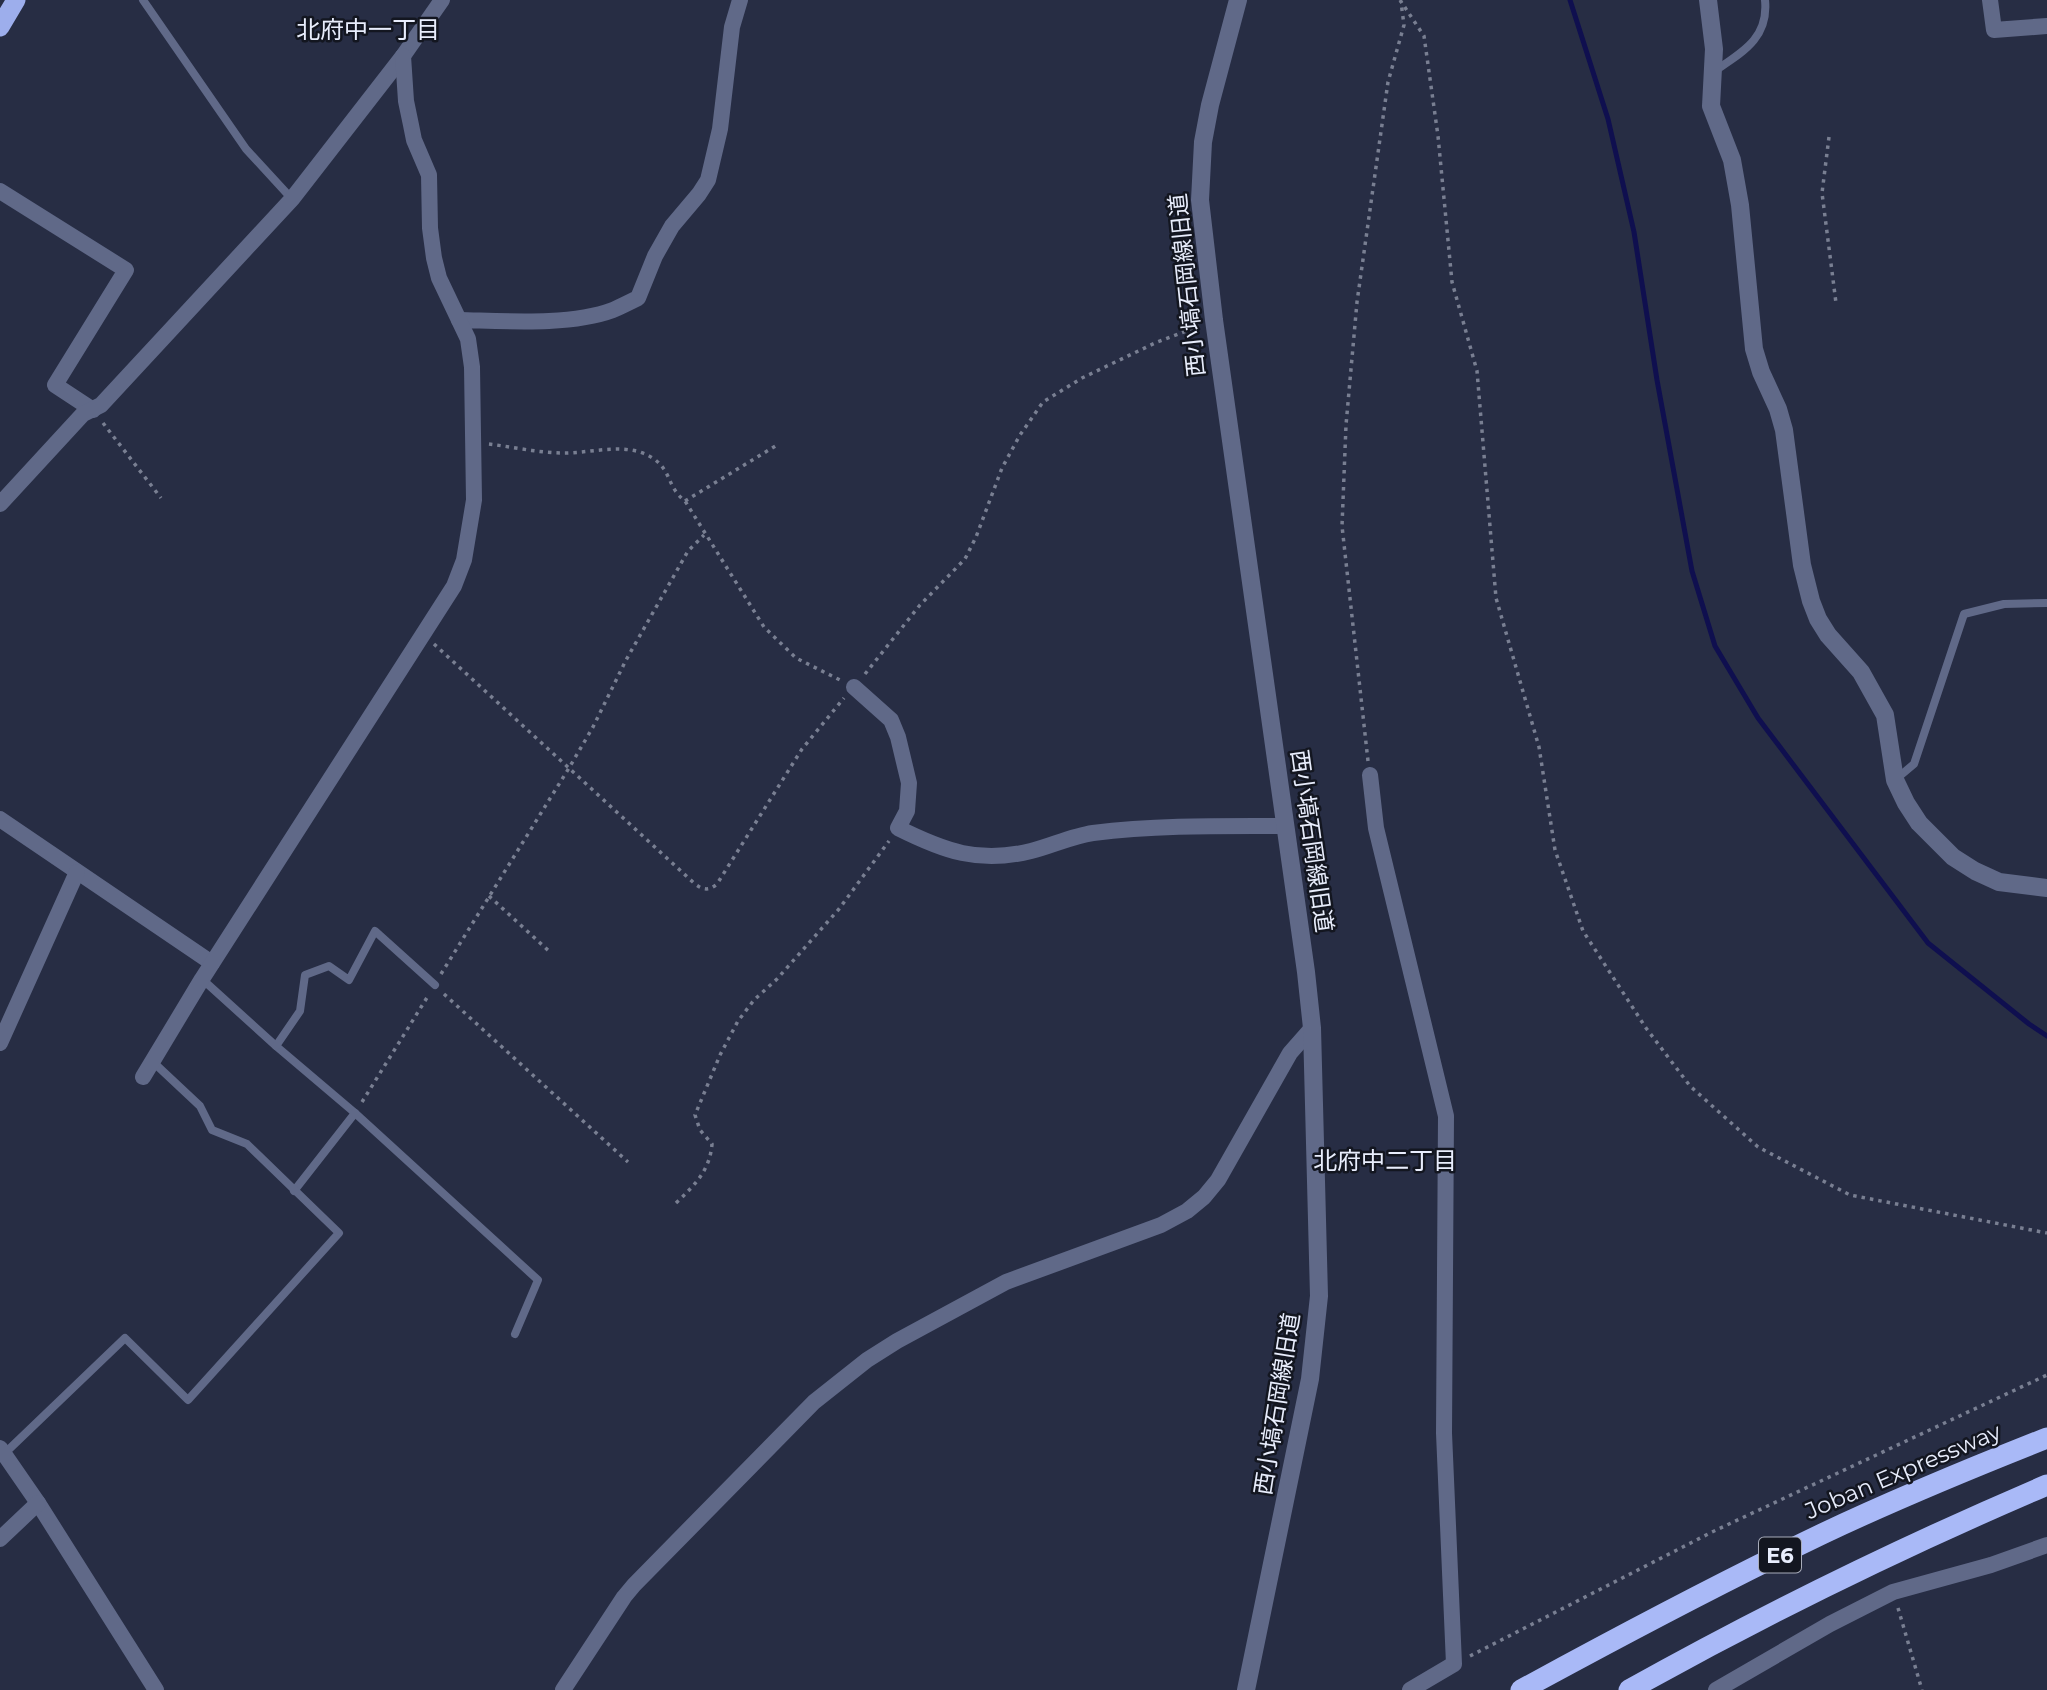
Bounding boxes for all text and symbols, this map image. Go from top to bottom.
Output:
district label: 北府中一丁目 [296,15,440,44]
street label: 西小塙石岡線旧道 [1163,192,1211,378]
street label: 西小塙石岡線旧道 [1285,748,1339,934]
district label: 北府中二丁目 [1313,1146,1457,1175]
street label: 西小塙石岡線旧道 [1249,1311,1305,1497]
street label: Joban Expressway [1800,1417,2006,1525]
road number: E6 [1759,1538,1801,1572]

